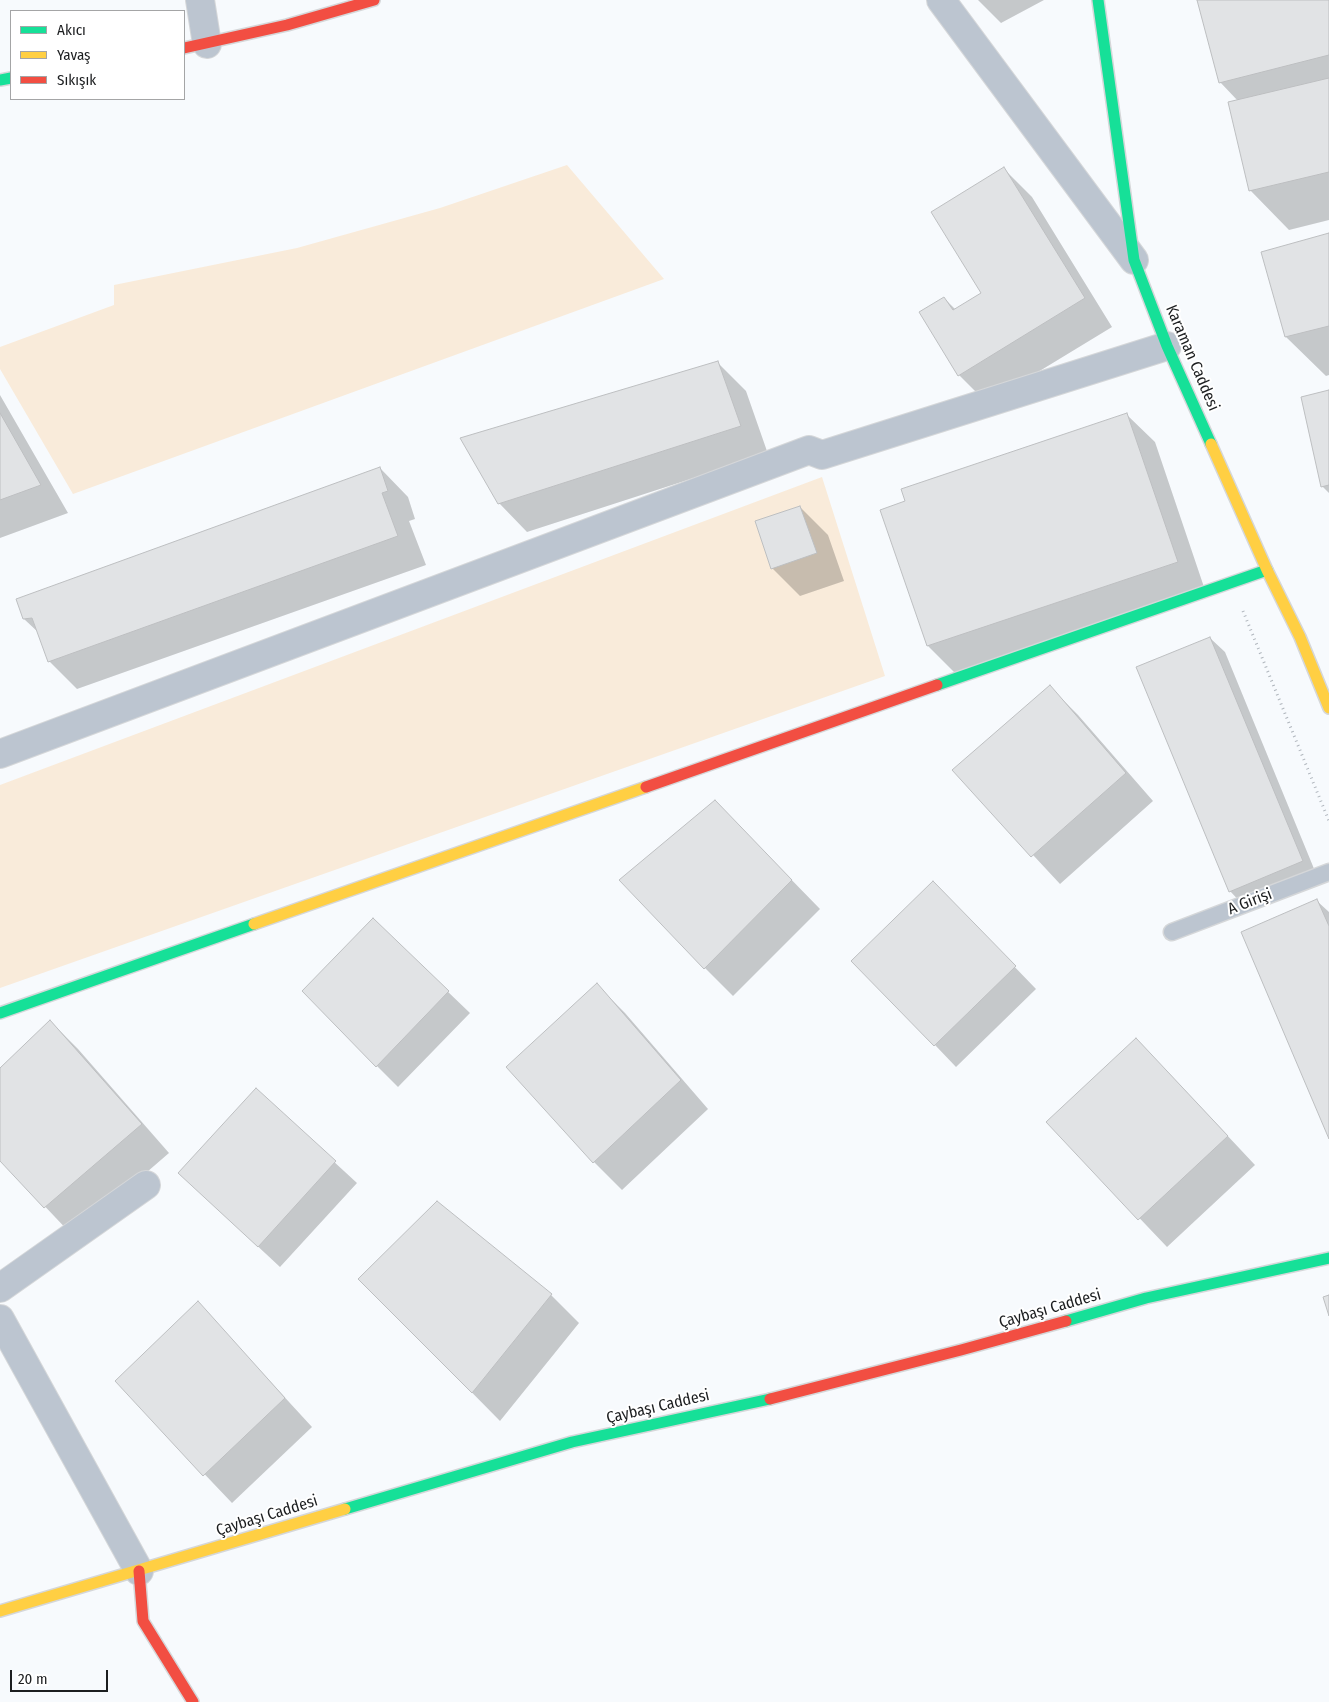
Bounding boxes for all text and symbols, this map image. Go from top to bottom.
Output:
legend [10,10,185,100]
text: Akıcı [57,21,86,39]
text: Yavaş [57,46,91,64]
text: Sıkışık [57,71,96,89]
street label: Karaman Caddesi [1161,302,1223,414]
street label: A Girişi [1225,885,1275,919]
street label: Çaybaşı Caddesi [997,1285,1103,1333]
street label: Çaybaşı Caddesi [605,1386,711,1428]
street label: Çaybaşı Caddesi [214,1491,320,1541]
scale bar [12,1660,110,1692]
text: 20 m [18,1670,48,1688]

